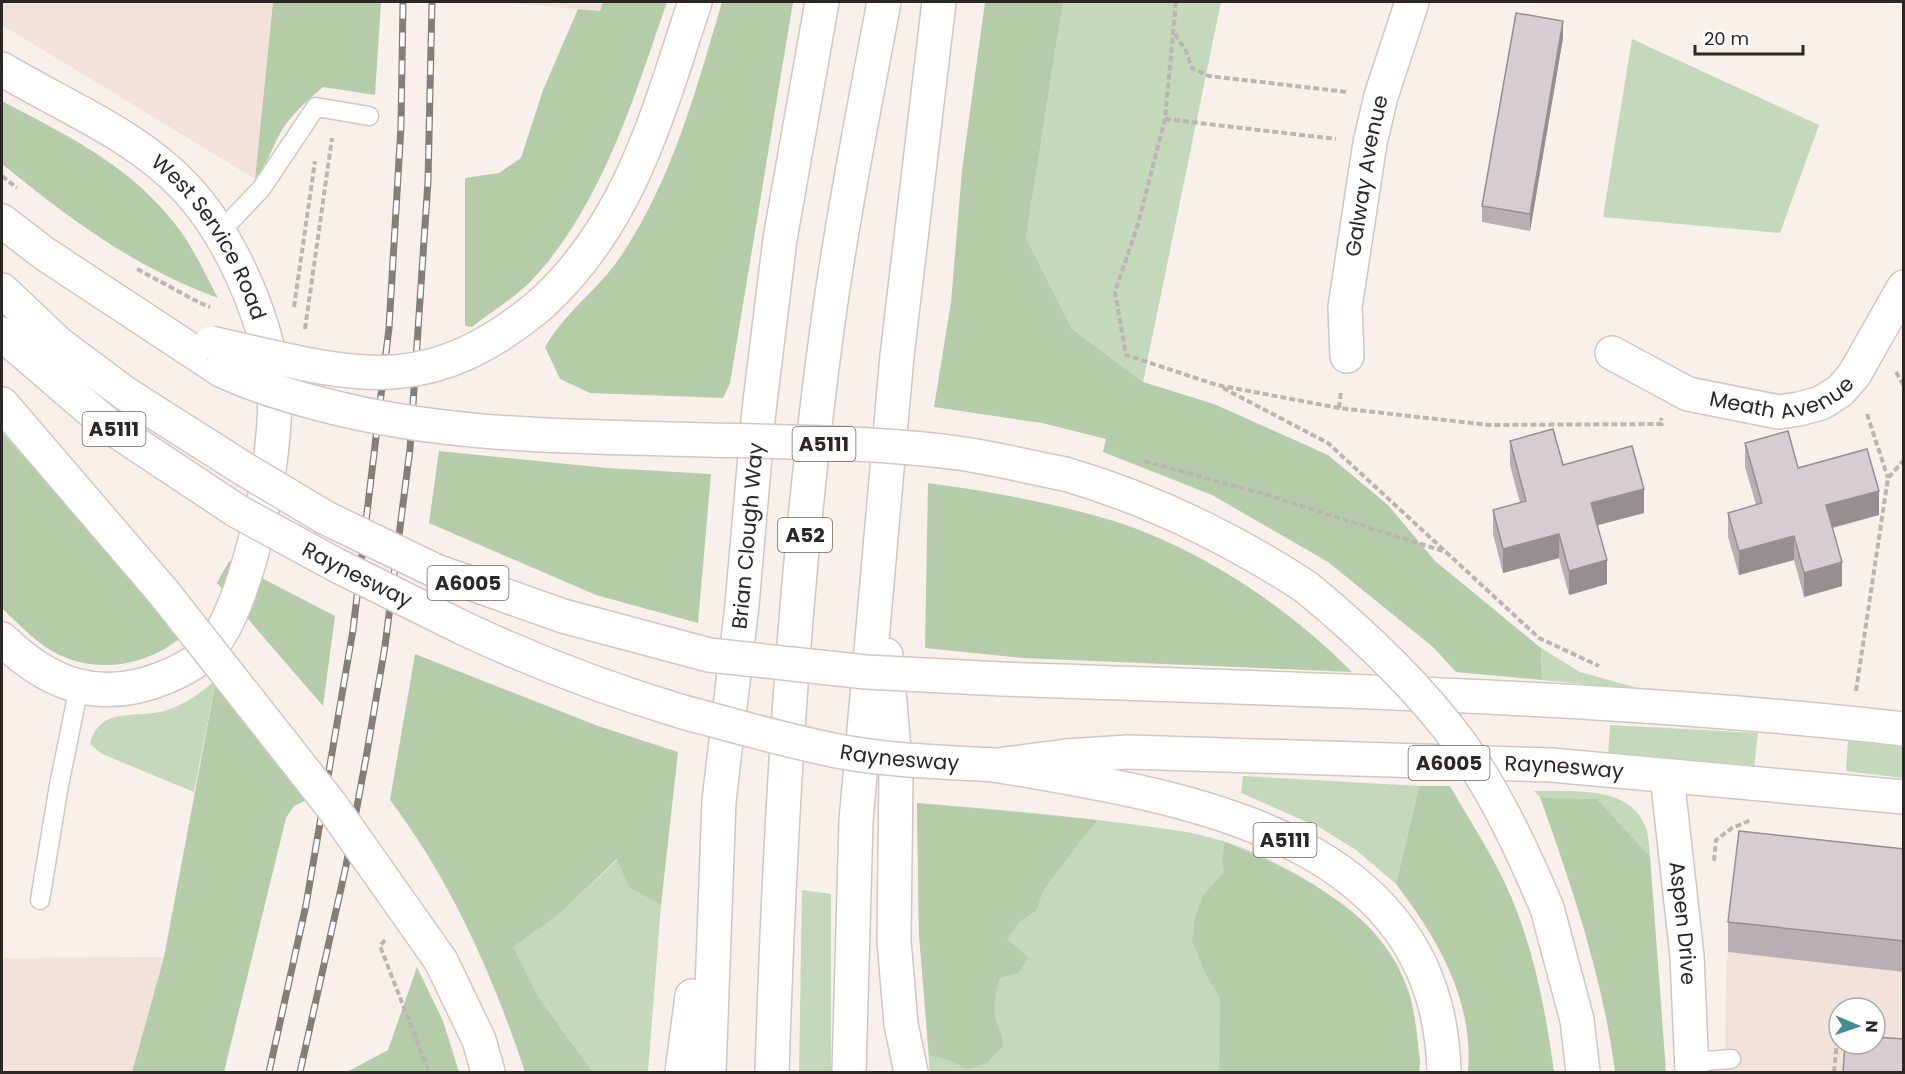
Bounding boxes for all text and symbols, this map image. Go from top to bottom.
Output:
scale bar [1695,18,1803,56]
text: 20 m [1704,26,1749,51]
street label: Galway Avenue [1338,92,1395,258]
street label: West Service Road [145,147,273,324]
street label: Meath Avenue [1707,370,1860,426]
road number: A5111 [82,412,146,446]
road number: A5111 [792,427,856,461]
street label: Brian Clough Way [724,441,770,631]
road number: A52 [778,518,832,552]
street label: Raynesway [297,534,417,614]
road number: A6005 [428,566,508,600]
street label: Raynesway [838,737,960,777]
road number: A6005 [1408,746,1490,780]
street label: Raynesway [1504,749,1625,786]
road number: A5111 [1254,823,1316,857]
street label: Aspen Drive [1663,860,1703,986]
north arrow [1827,996,1887,1056]
text: N [1860,1020,1883,1033]

